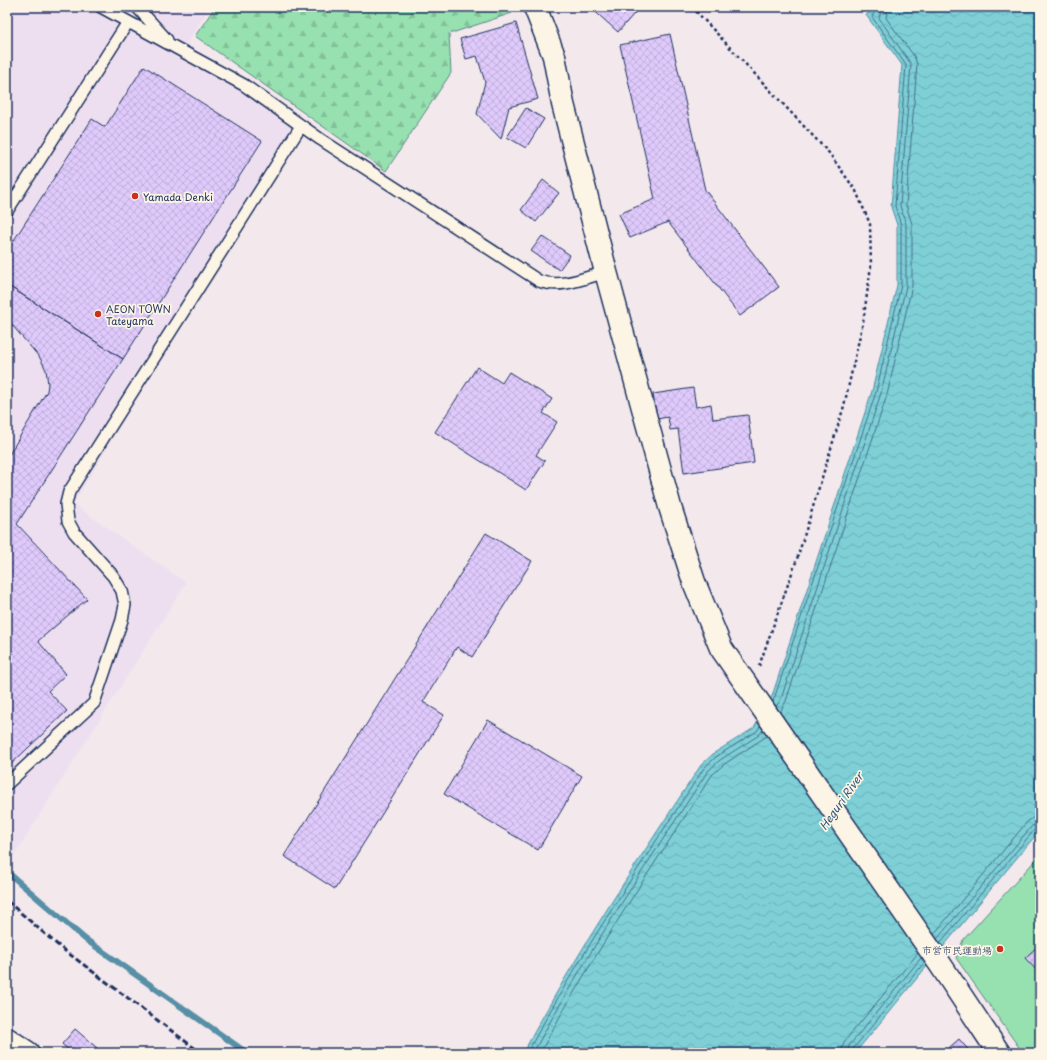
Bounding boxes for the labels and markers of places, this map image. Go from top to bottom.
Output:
place label: Yamada Denki [143,189,213,204]
marker: Yamada Denki [130,191,140,201]
place label: AEON TOWN Tateyama [106,301,171,328]
marker: AEON TOWN Tateyama [93,309,103,319]
place label: 市営市民運動場 [922,942,992,957]
marker: 市営市民運動場 [995,944,1005,954]

